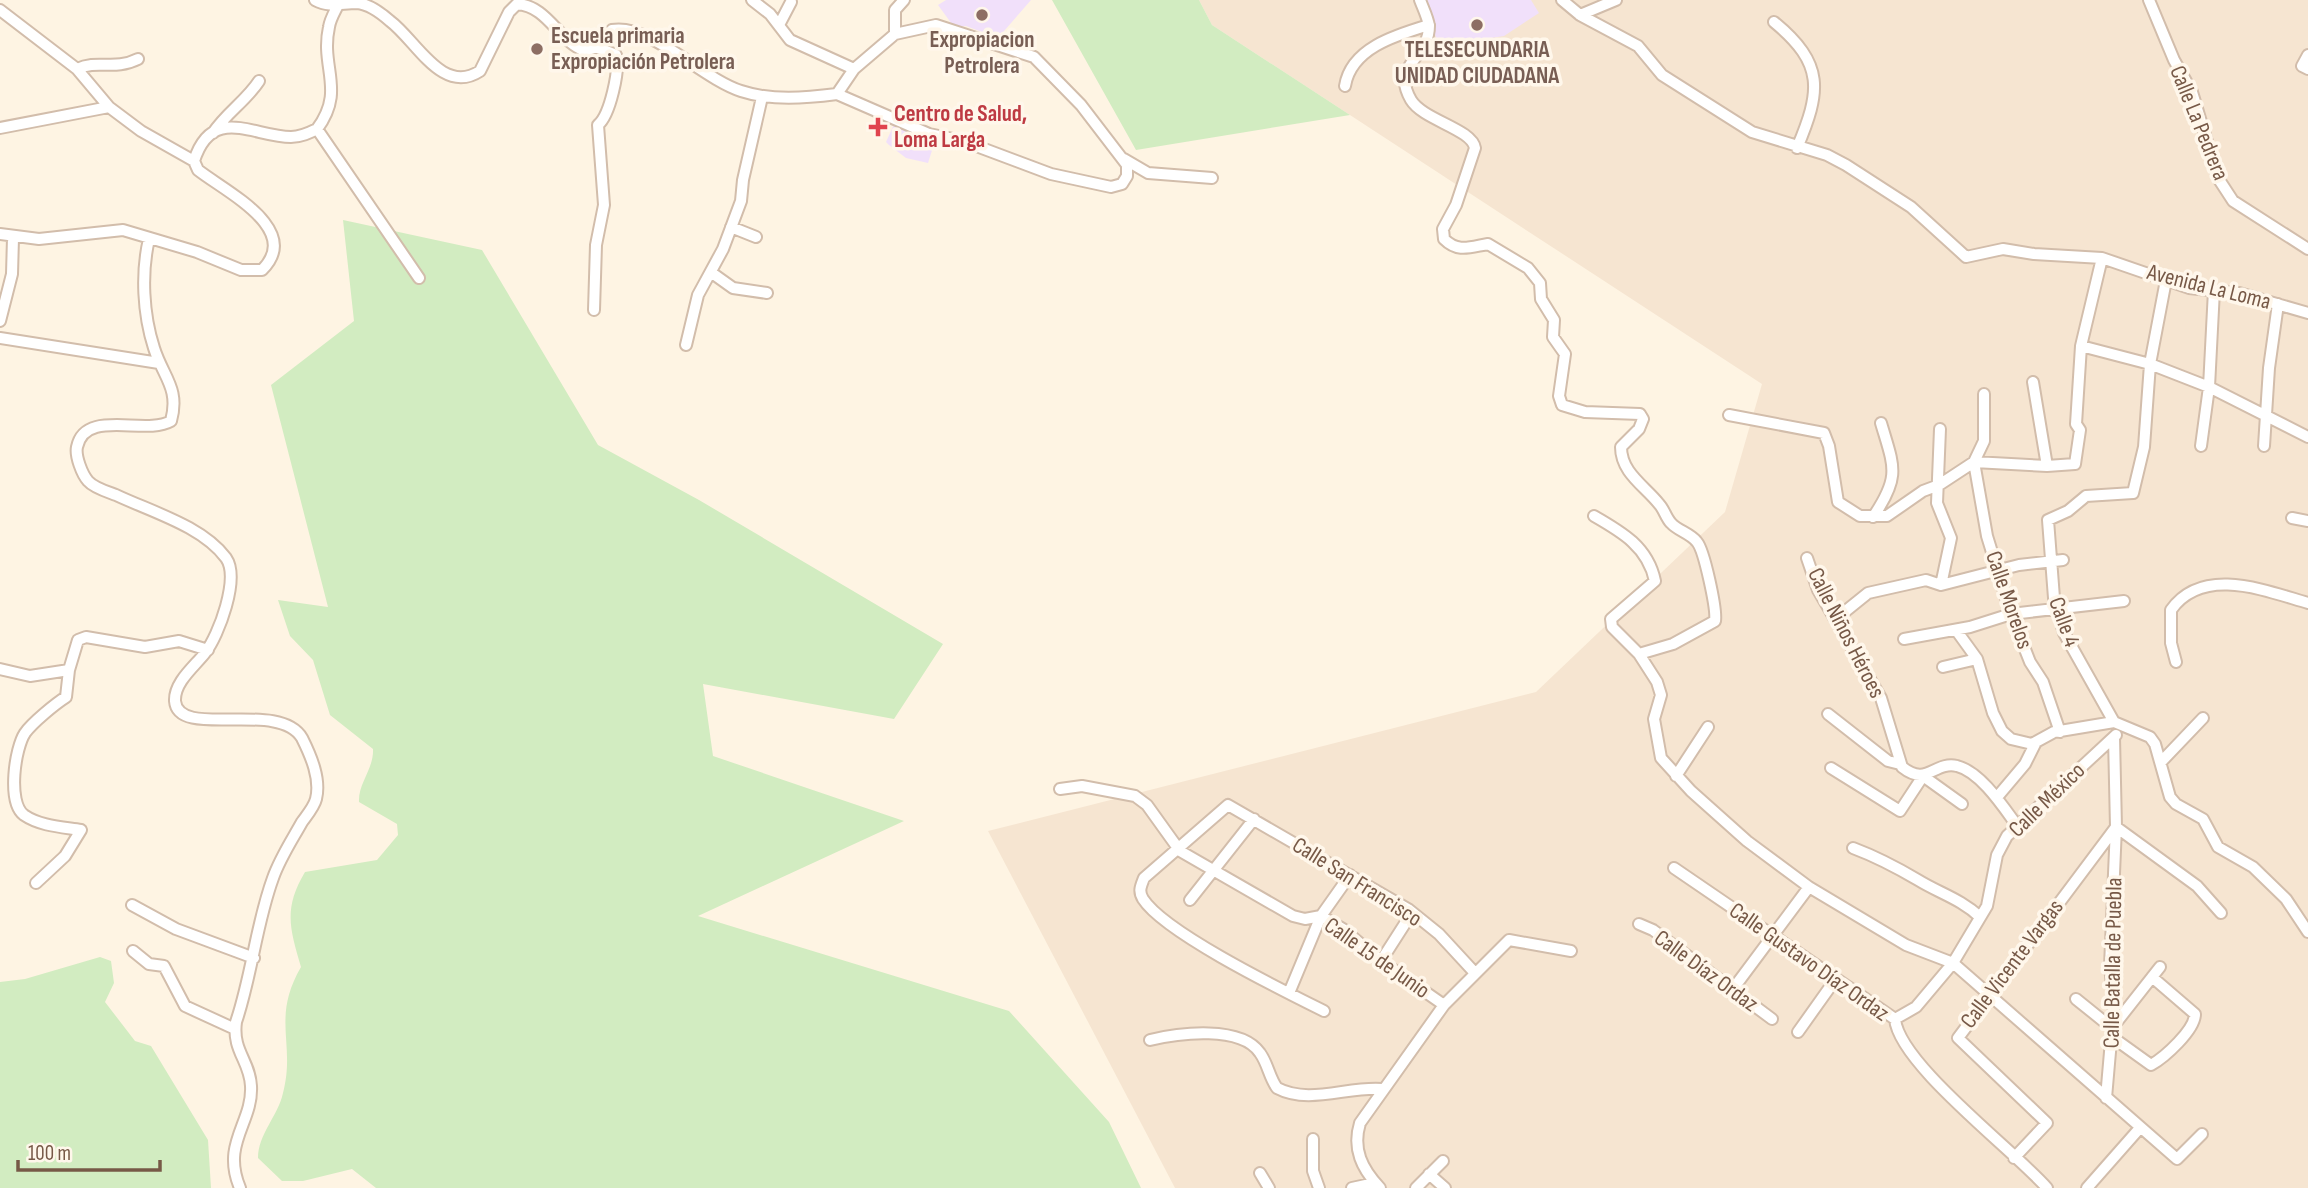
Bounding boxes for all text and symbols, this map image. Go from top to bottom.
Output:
marker: Expropiacion Petrolera [974,7,990,23]
marker: TELESECUNDARIA UNIDAD CIUDADANA [1469,17,1485,33]
place label: Escuela primaria Expropiación Petrolera [551,22,735,76]
place label: Expropiacion Petrolera [929,26,1035,80]
place label: TELESECUNDARIA UNIDAD CIUDADANA [1395,36,1560,90]
marker: Escuela primaria Expropiación Petrolera [529,41,545,57]
street label: Calle La Pedrera [2163,62,2235,184]
place label: Centro de Salud, Loma Larga [894,100,1027,154]
marker: Centro de Salud, Loma Larga [868,117,888,137]
street label: Avenida La Loma [2143,258,2274,316]
street label: Calle Morelos [1979,547,2039,653]
street label: Calle Niños Héroes [1801,563,1891,703]
street label: Calle 4 [2042,593,2086,651]
street label: Calle México [2003,757,2091,843]
street label: Calle San Francisco [1287,831,1427,933]
street label: Calle Batalla de Puebla [2098,877,2128,1049]
street label: Calle Vicente Vargas [1954,894,2070,1034]
street label: Calle Gustavo Díaz Ordaz [1724,896,1894,1028]
street label: Calle 15 de Junio [1319,911,1435,1005]
street label: Calle Díaz Ordaz [1649,924,1763,1018]
scale bar [18,1128,159,1172]
text: 100 m [28,1141,71,1166]

